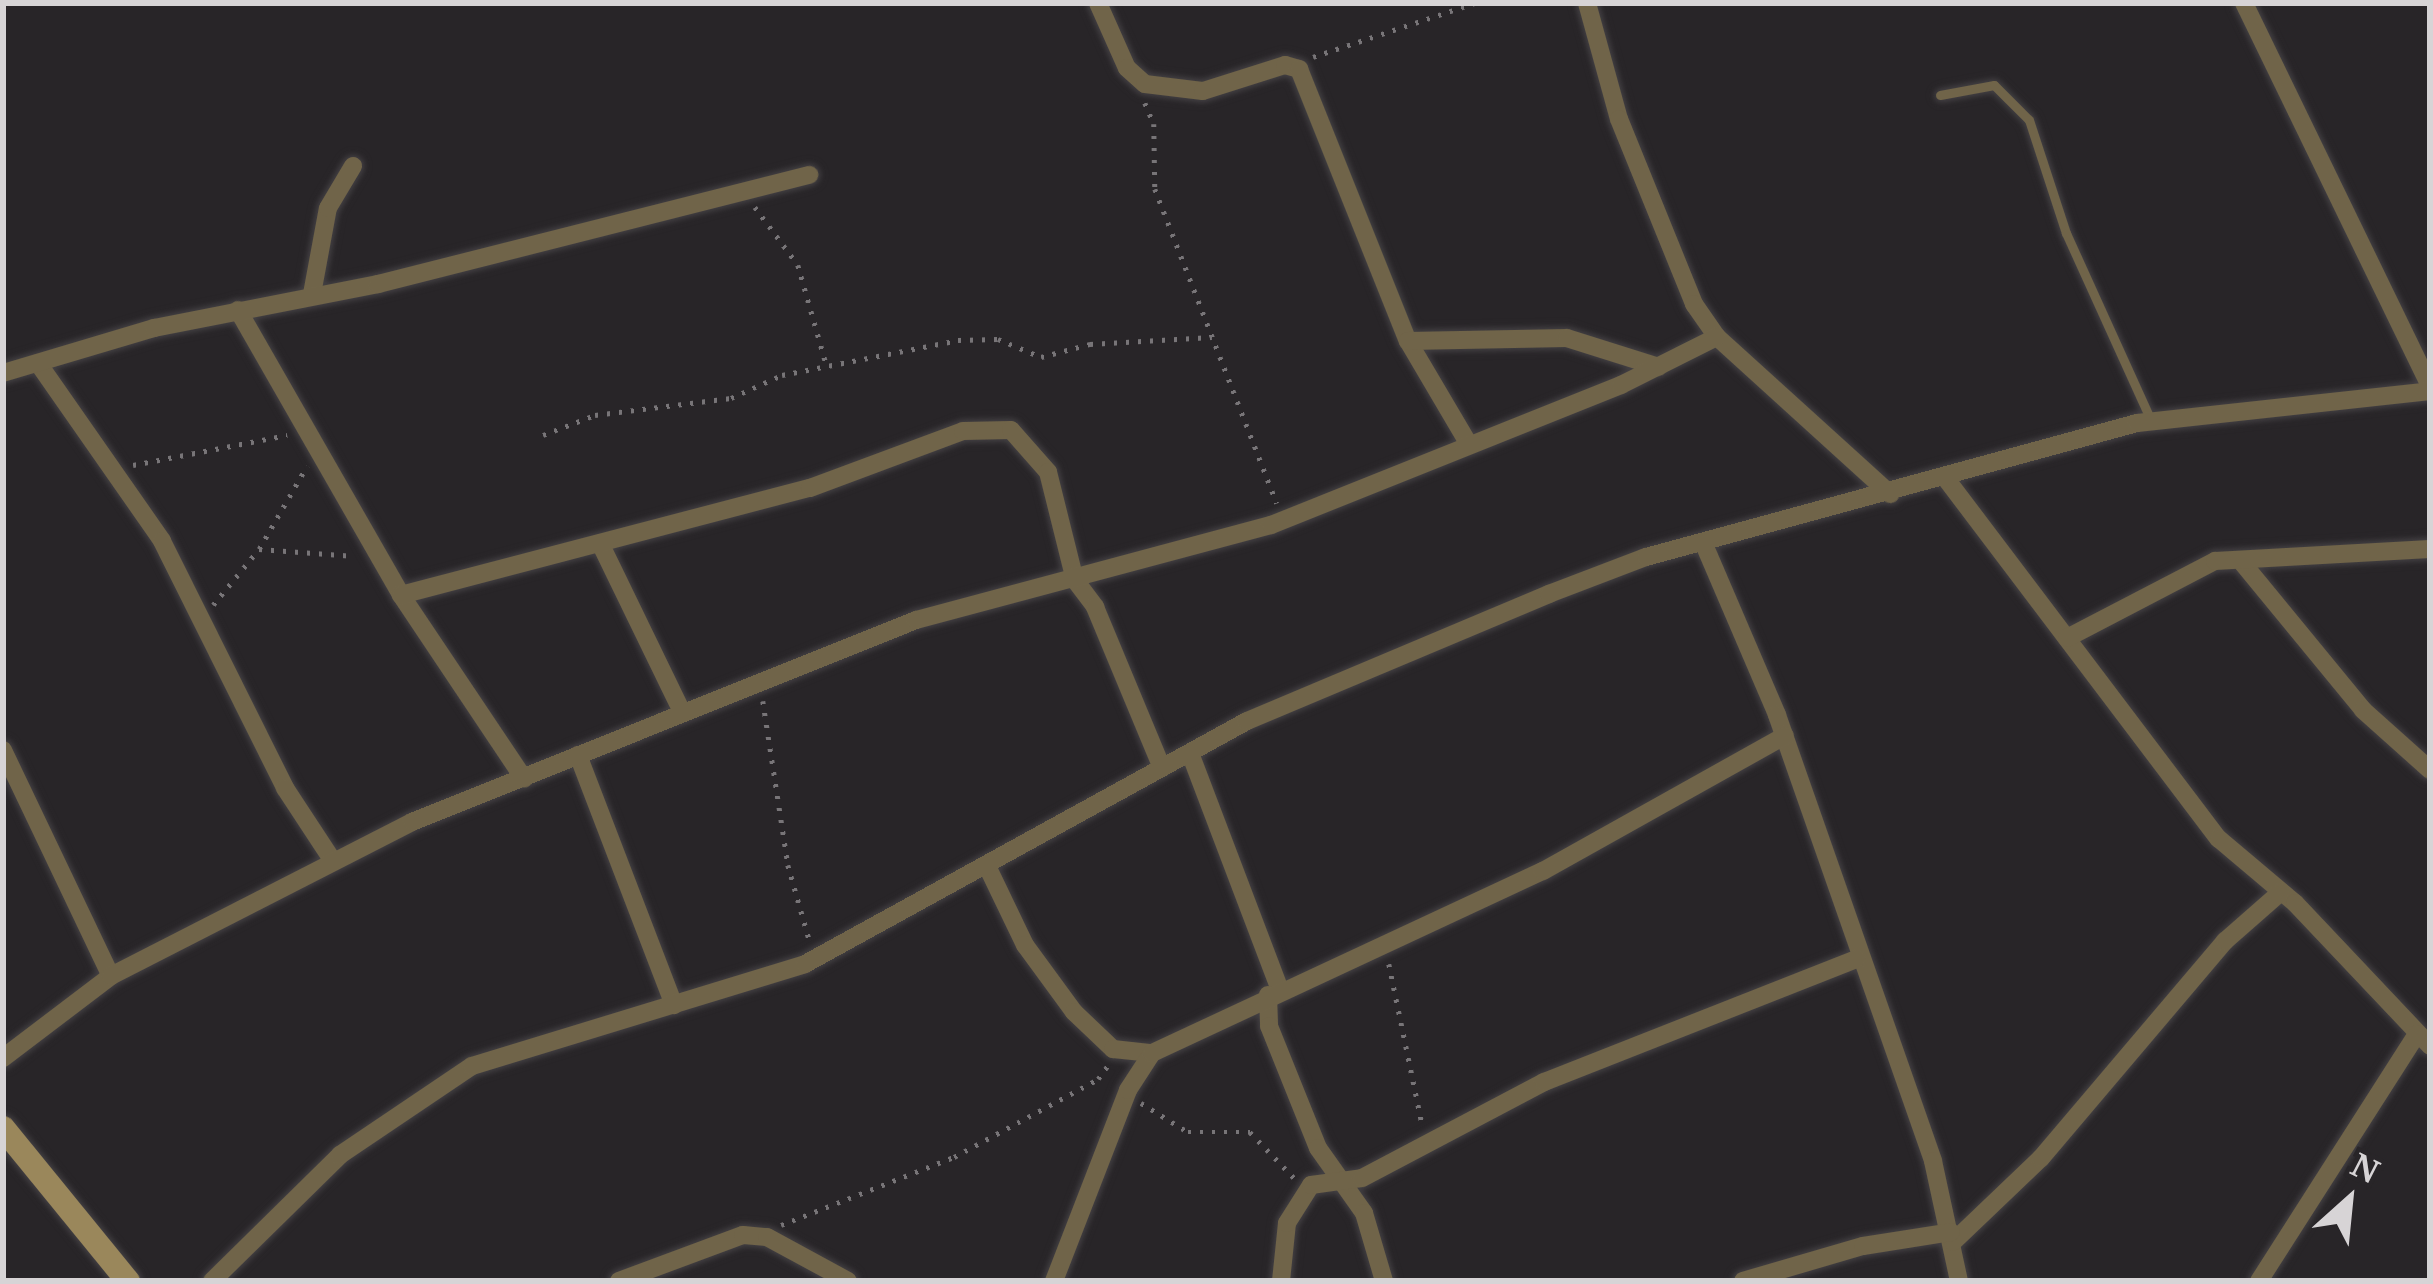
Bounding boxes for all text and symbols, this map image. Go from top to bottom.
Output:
north arrow [2289,1140,2409,1260]
text: N [2344,1142,2387,1193]

